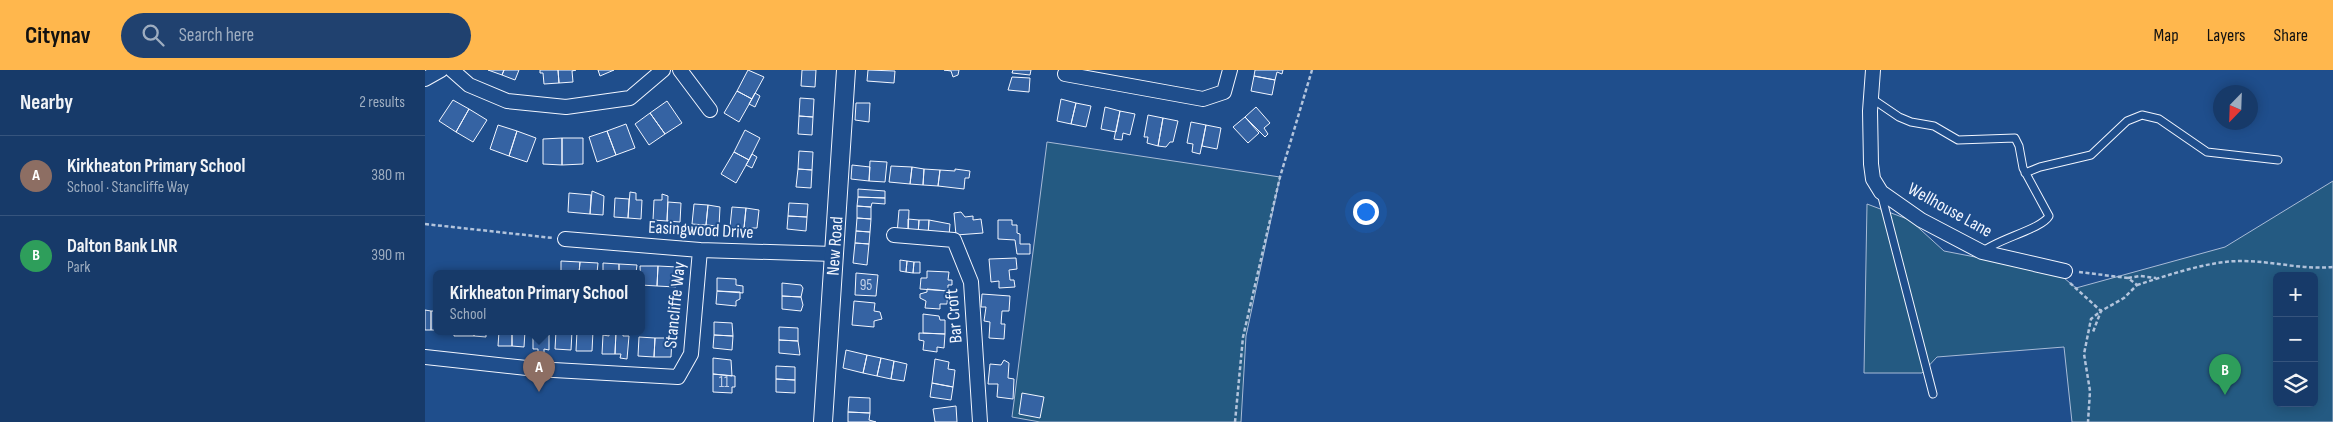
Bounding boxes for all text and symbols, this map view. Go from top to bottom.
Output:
search box [121,13,471,58]
text: Citynav [25,21,91,50]
icon: search [139,21,167,49]
text: Search here [179,24,254,47]
text: Map [2154,25,2179,46]
text: Layers [2207,25,2246,46]
text: Share [2274,25,2308,46]
north arrow [2213,85,2258,130]
text: Nearby [20,90,73,115]
text: 2 results [359,93,405,112]
text: Kirkheaton Primary School [67,155,245,178]
text: A [32,166,40,185]
text: 380 m [371,166,405,185]
text: School · Stancliffe Way [67,178,189,197]
street label: Wellhouse Lane [1904,178,1996,242]
your location [1353,199,1379,225]
street label: New Road [822,216,848,276]
street label: Easingwood Drive [648,217,754,243]
text: Dalton Bank LNR [67,235,178,258]
text: B [32,246,40,265]
text: 390 m [371,246,405,265]
text: Park [67,258,90,277]
street label: Stancliffe Way [660,261,690,349]
popup [433,270,645,335]
map controls [2273,272,2318,407]
button: + [2273,272,2318,317]
house number: 95 [860,276,872,295]
text: Kirkheaton Primary School [450,282,628,305]
street label: Bar Croft [941,287,967,344]
text: School [450,305,486,324]
button: − [2273,317,2318,362]
pin: A [523,351,555,392]
pin: B [2209,354,2241,395]
button: layers [2273,362,2318,407]
house number: 11 [719,373,730,392]

